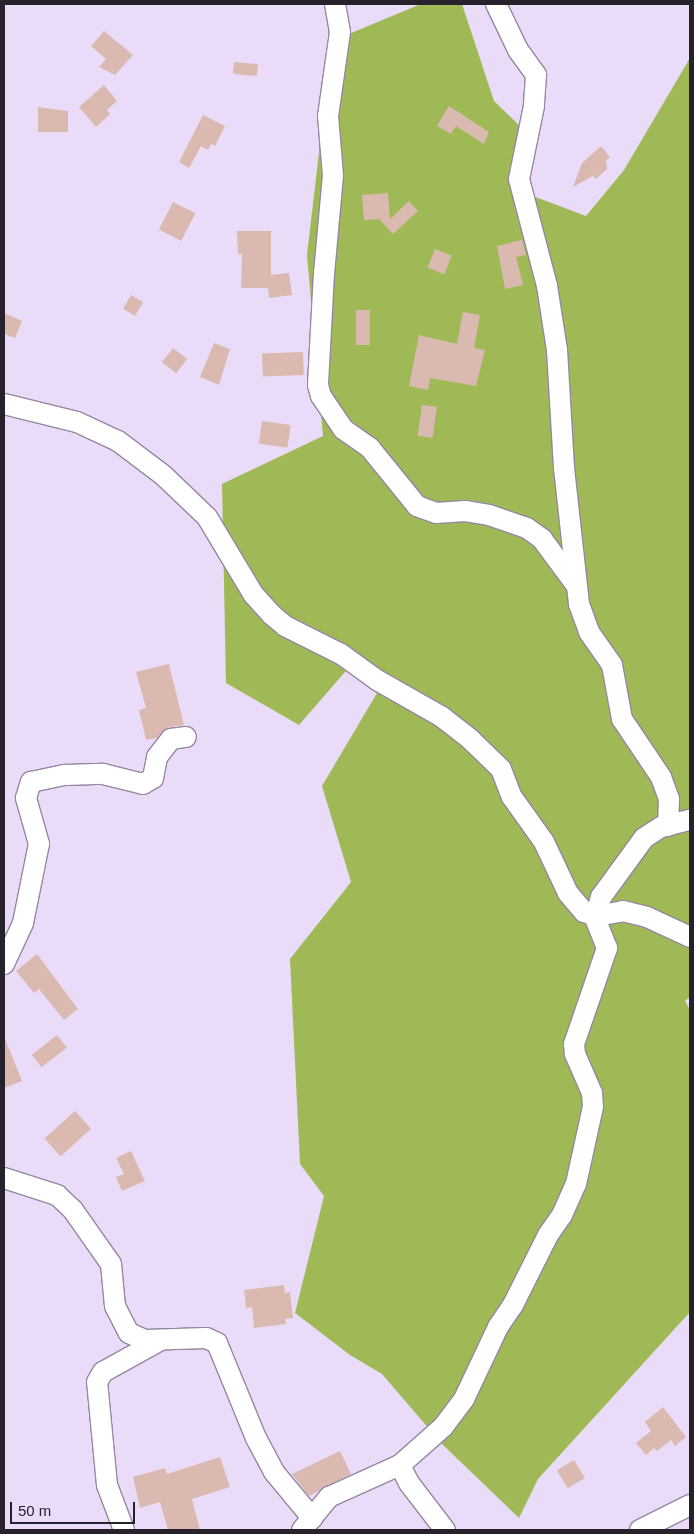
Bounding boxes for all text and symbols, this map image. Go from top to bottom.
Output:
scale bar [12,1492,138,1524]
text: 50 m [18,1502,51,1519]

